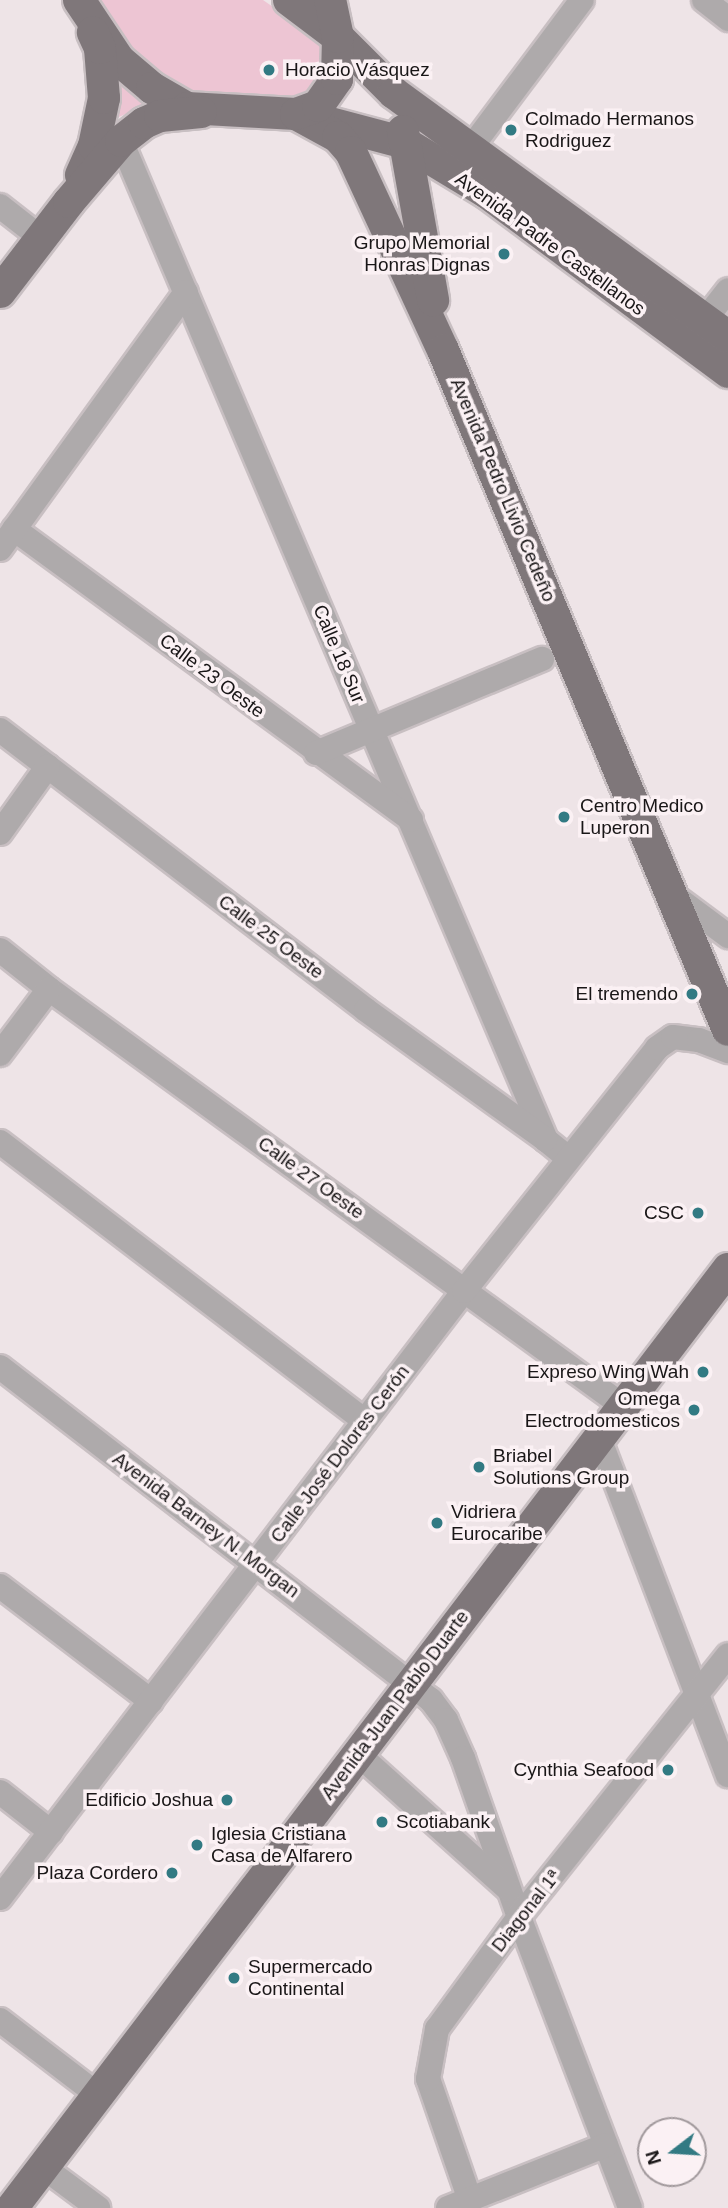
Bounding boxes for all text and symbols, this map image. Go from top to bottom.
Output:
place label: Horacio Vásquez [285,59,430,81]
marker: Horacio Vásquez [259,60,279,80]
place label: Colmado Hermanos Rodriguez [525,108,694,152]
marker: Colmado Hermanos Rodriguez [503,122,519,138]
street label: Avenida Padre Castellanos [451,168,649,320]
place label: Grupo Memorial Honras Dignas [354,232,490,276]
marker: Grupo Memorial Honras Dignas [496,246,512,262]
street label: Avenida Pedro Livio Cedeño [446,375,560,605]
street label: Calle 18 Sur [308,601,370,707]
street label: Calle 23 Oeste [155,629,269,723]
place label: Centro Medico Luperon [580,795,704,839]
marker: Centro Medico Luperon [554,807,574,827]
street label: Calle 25 Oeste [214,890,328,984]
place label: El tremendo [576,983,678,1005]
marker: El tremendo [684,986,700,1002]
street label: Calle 27 Oeste [253,1132,369,1224]
place label: CSC [644,1202,684,1224]
marker: CSC [690,1205,706,1221]
street label: Calle José Dolores Cerón [266,1361,414,1547]
place label: Expreso Wing Wah [527,1361,689,1383]
marker: Expreso Wing Wah [695,1364,711,1380]
place label: Omega Electrodomesticos [525,1388,680,1432]
marker: Omega Electrodomesticos [686,1402,702,1418]
place label: Briabel Solutions Group [493,1445,629,1489]
street label: Avenida Barney N. Morgan [108,1447,304,1603]
marker: Briabel Solutions Group [471,1459,487,1475]
place label: Vidriera Eurocaribe [451,1501,543,1545]
marker: Vidriera Eurocaribe [429,1515,445,1531]
street label: Avenida Juan Pablo Duarte [316,1606,474,1804]
place label: Cynthia Seafood [514,1759,654,1781]
marker: Cynthia Seafood [660,1762,676,1778]
place label: Edificio Joshua [85,1789,213,1811]
marker: Edificio Joshua [219,1792,235,1808]
place label: Scotiabank [396,1811,490,1833]
marker: Scotiabank [374,1814,390,1830]
place label: Iglesia Cristiana Casa de Alfarero [211,1823,354,1867]
marker: Iglesia Cristiana Casa de Alfarero [189,1837,205,1853]
place label: Plaza Cordero [37,1862,158,1884]
marker: Plaza Cordero [164,1865,180,1881]
street label: Diagonal 1ª [487,1865,565,1957]
place label: Supermercado Continental [248,1956,373,2000]
marker: Supermercado Continental [226,1970,242,1986]
north arrow [637,2117,707,2187]
text: N [641,2148,665,2167]

